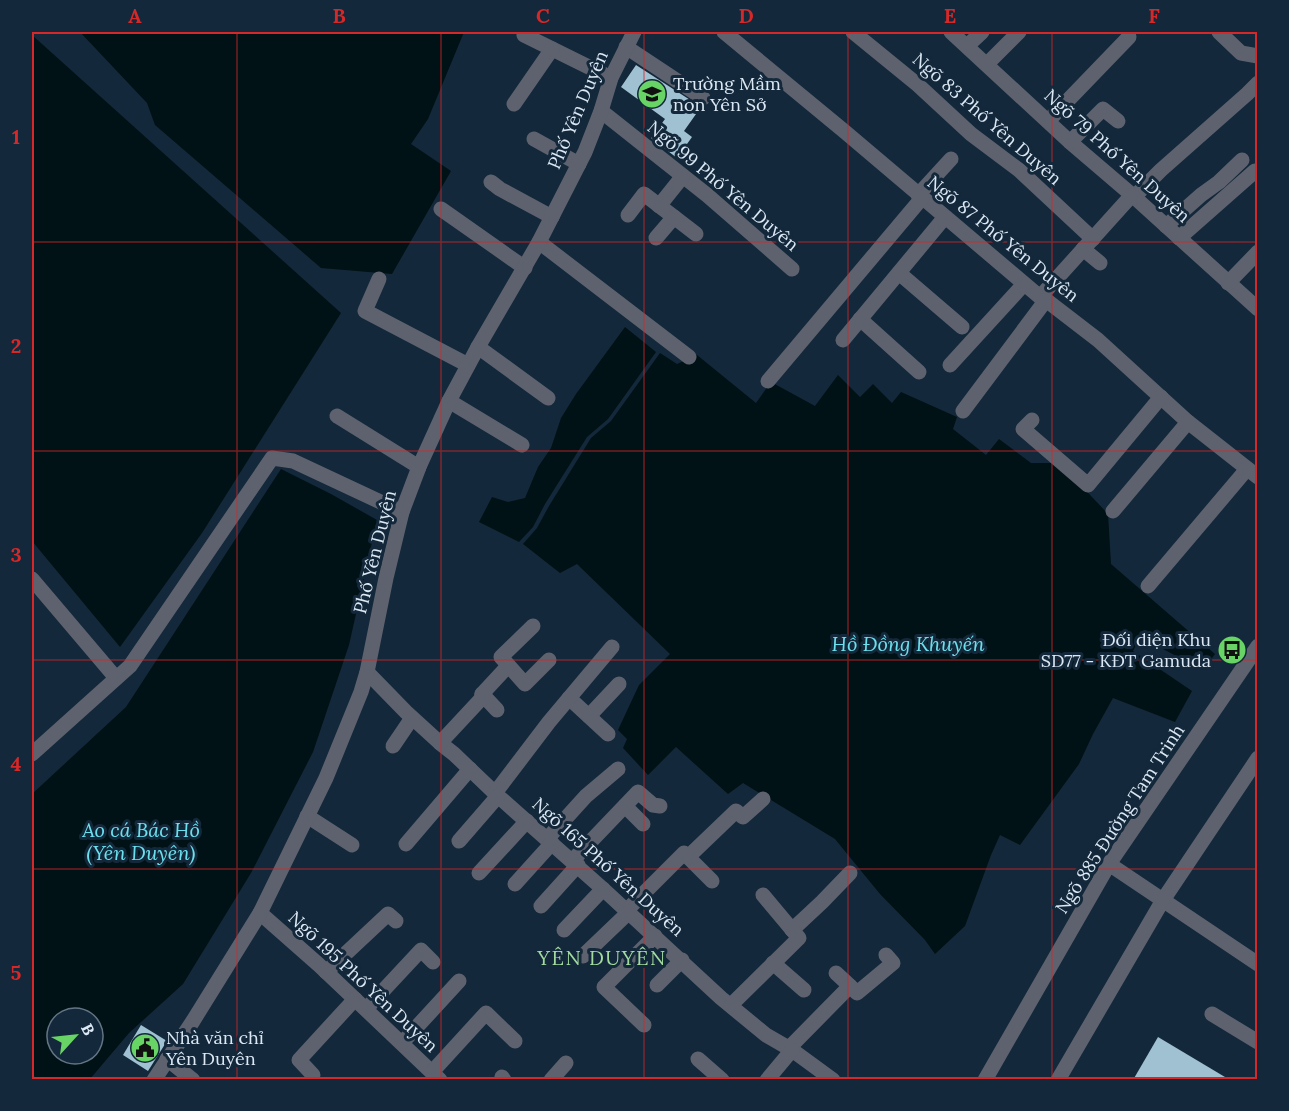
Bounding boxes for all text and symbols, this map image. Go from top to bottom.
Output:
text: A [128,3,142,28]
text: B [332,3,346,28]
text: C [536,3,550,28]
text: D [738,3,754,28]
text: E [944,3,956,28]
text: F [1148,3,1160,28]
street label: Phố Yên Duyên [542,47,613,173]
street label: Ngõ 83 Phố Yên Duyên [908,48,1067,190]
place label: Trường Mầm non Yên Sở [673,72,781,116]
school or university icon: Trường Mầm non Yên Sở [636,78,668,110]
street label: Ngõ 79 Phố Yên Duyên [1040,84,1195,227]
street label: Ngõ 99 Phố Yên Duyên [643,115,804,256]
text: 1 [12,124,20,149]
street label: Ngõ 87 Phố Yên Duyên [923,170,1084,307]
text: 2 [11,333,21,358]
street label: Phố Yên Duyên [348,488,401,616]
text: 3 [10,542,22,567]
place label: Đối diện Khu SD77 - KĐT Gamuda [1041,628,1211,672]
water label: Hồ Đồng Khuyến [832,631,985,656]
bus stop icon: Đối diện Khu SD77 - KĐT Gamuda [1216,634,1248,666]
street label: Ngõ 885 Đường Tam Trinh [1050,720,1189,918]
text: 4 [11,751,22,776]
street label: Ngõ 165 Phố Yên Duyên [528,792,689,941]
water label: Ao cá Bác Hồ (Yên Duyên) [81,817,200,866]
street label: Ngõ 195 Phố Yên Duyên [284,906,443,1057]
district label: YÊN DUYÊN [536,945,667,970]
text: 5 [11,960,22,985]
north arrow [45,1006,105,1066]
text: B [77,1020,100,1039]
place label: Nhà văn chỉ Yên Duyên [165,1026,264,1070]
public building icon: Nhà văn chỉ Yên Duyên [129,1032,161,1064]

